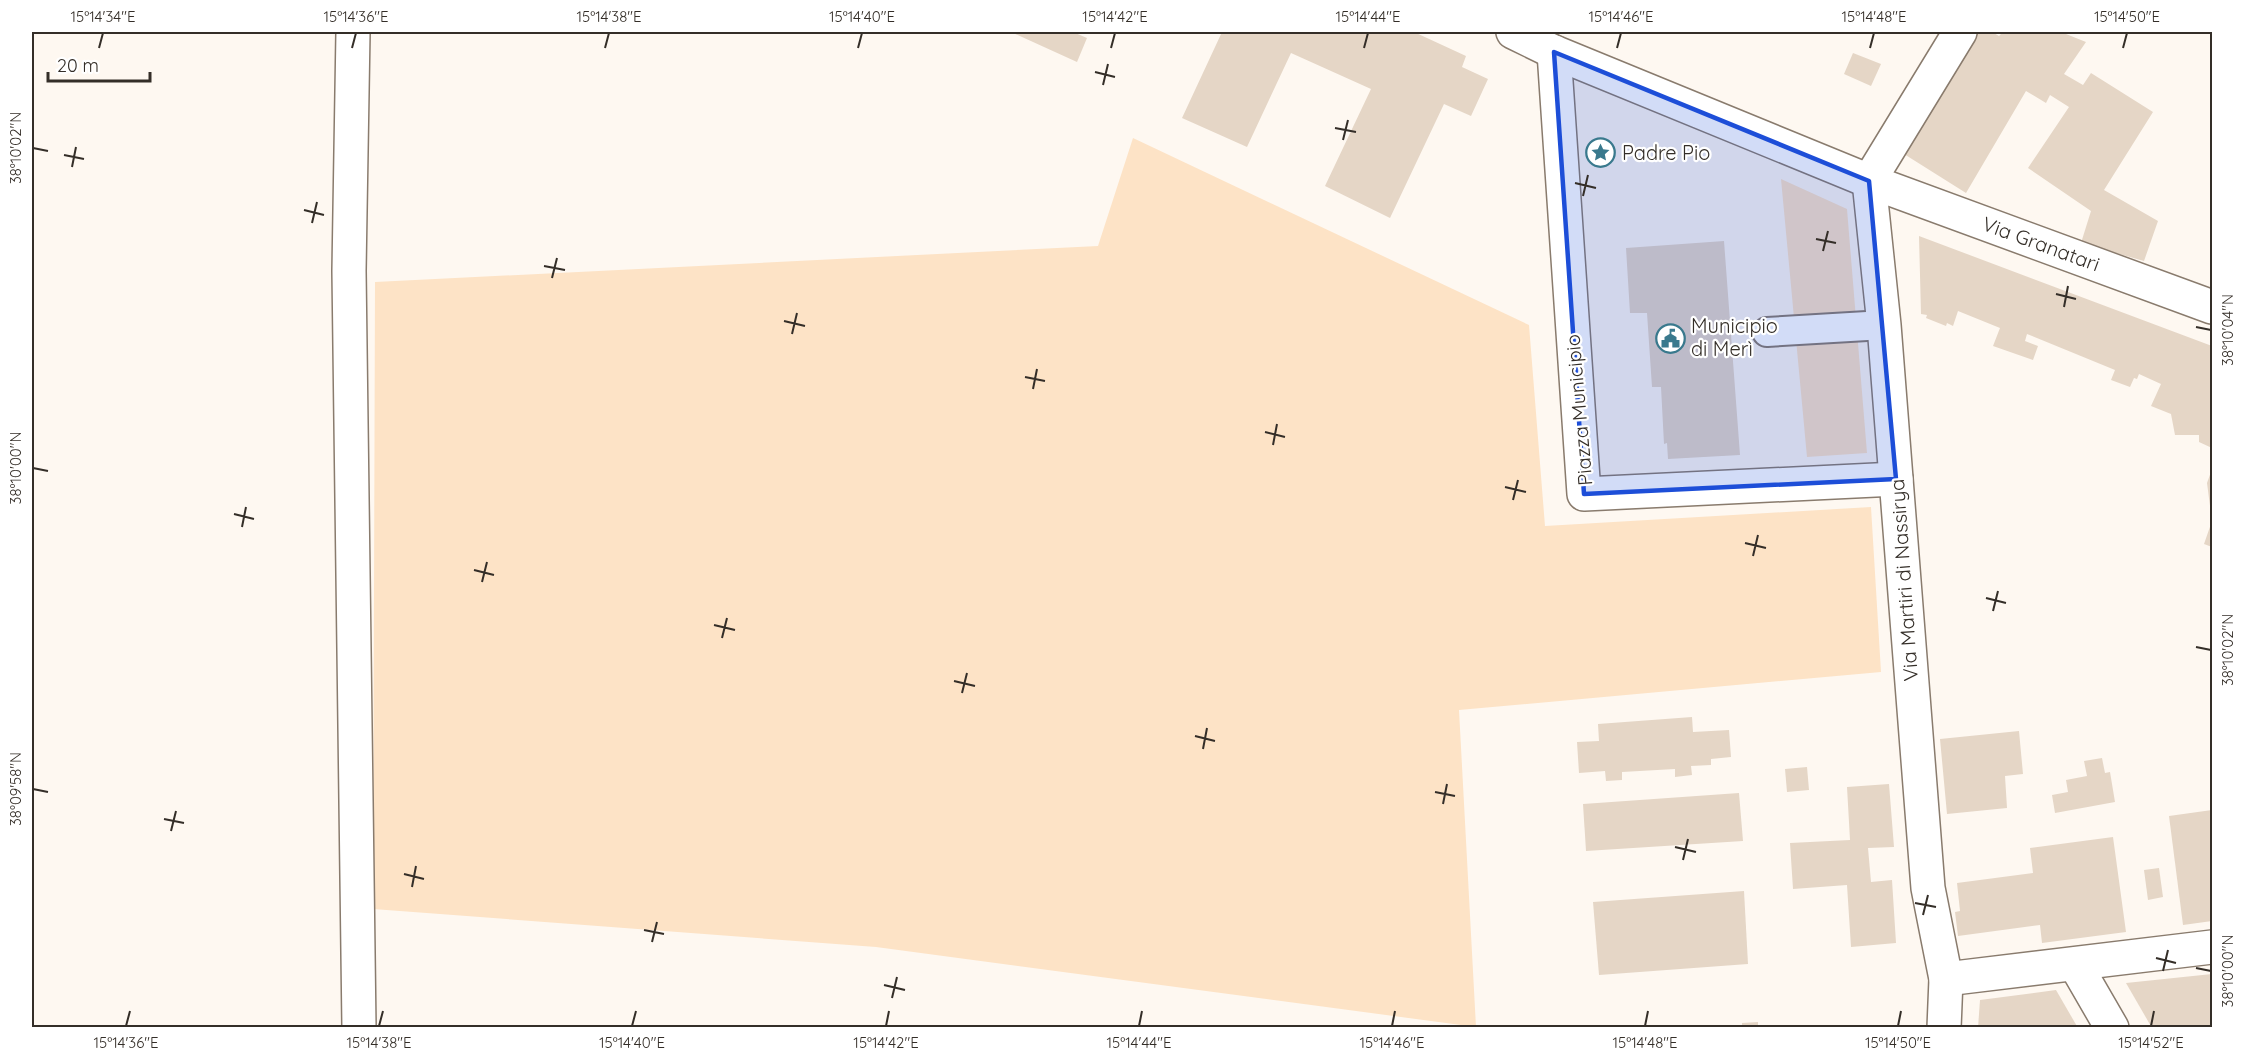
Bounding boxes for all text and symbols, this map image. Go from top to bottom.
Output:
text: 15°14'34"E [71,7,135,26]
text: 15°14'36"E [323,7,389,26]
text: 15°14'38"E [576,7,642,26]
text: 15°14'40"E [829,7,895,26]
text: 15°14'42"E [1082,7,1148,26]
text: 15°14'44"E [1336,7,1400,26]
text: 15°14'46"E [1588,7,1654,26]
text: 15°14'48"E [1841,7,1907,26]
text: 15°14'50"E [2094,7,2160,26]
scale bar [48,45,150,83]
text: 20 m [57,54,99,77]
text: 38°10'02"N [6,112,25,184]
place icon: Padre Pio [1585,137,1617,169]
place label: Padre Pio [1622,140,1710,165]
street label: Via Granatari [1979,211,2103,276]
text: 38°10'04"N [2218,294,2237,366]
place label: Municipio di Merì [1691,313,1778,361]
public building icon: Municipio di Merì [1654,322,1686,354]
street label: Piazza Municipio [1559,333,1598,487]
text: 38°10'00"N [6,432,25,504]
street label: Via Martiri di Nassirya [1884,478,1923,682]
text: 38°10'02"N [2218,614,2237,686]
text: 38°09'58"N [6,752,25,826]
text: 38°10'00"N [2218,935,2237,1007]
text: 15°14'36"E [93,1033,159,1052]
text: 15°14'38"E [346,1033,412,1052]
text: 15°14'40"E [599,1033,665,1052]
text: 15°14'42"E [853,1033,919,1052]
text: 15°14'44"E [1107,1033,1171,1052]
text: 15°14'46"E [1359,1033,1425,1052]
text: 15°14'48"E [1612,1033,1678,1052]
text: 15°14'50"E [1865,1033,1931,1052]
text: 15°14'52"E [2118,1033,2184,1052]

